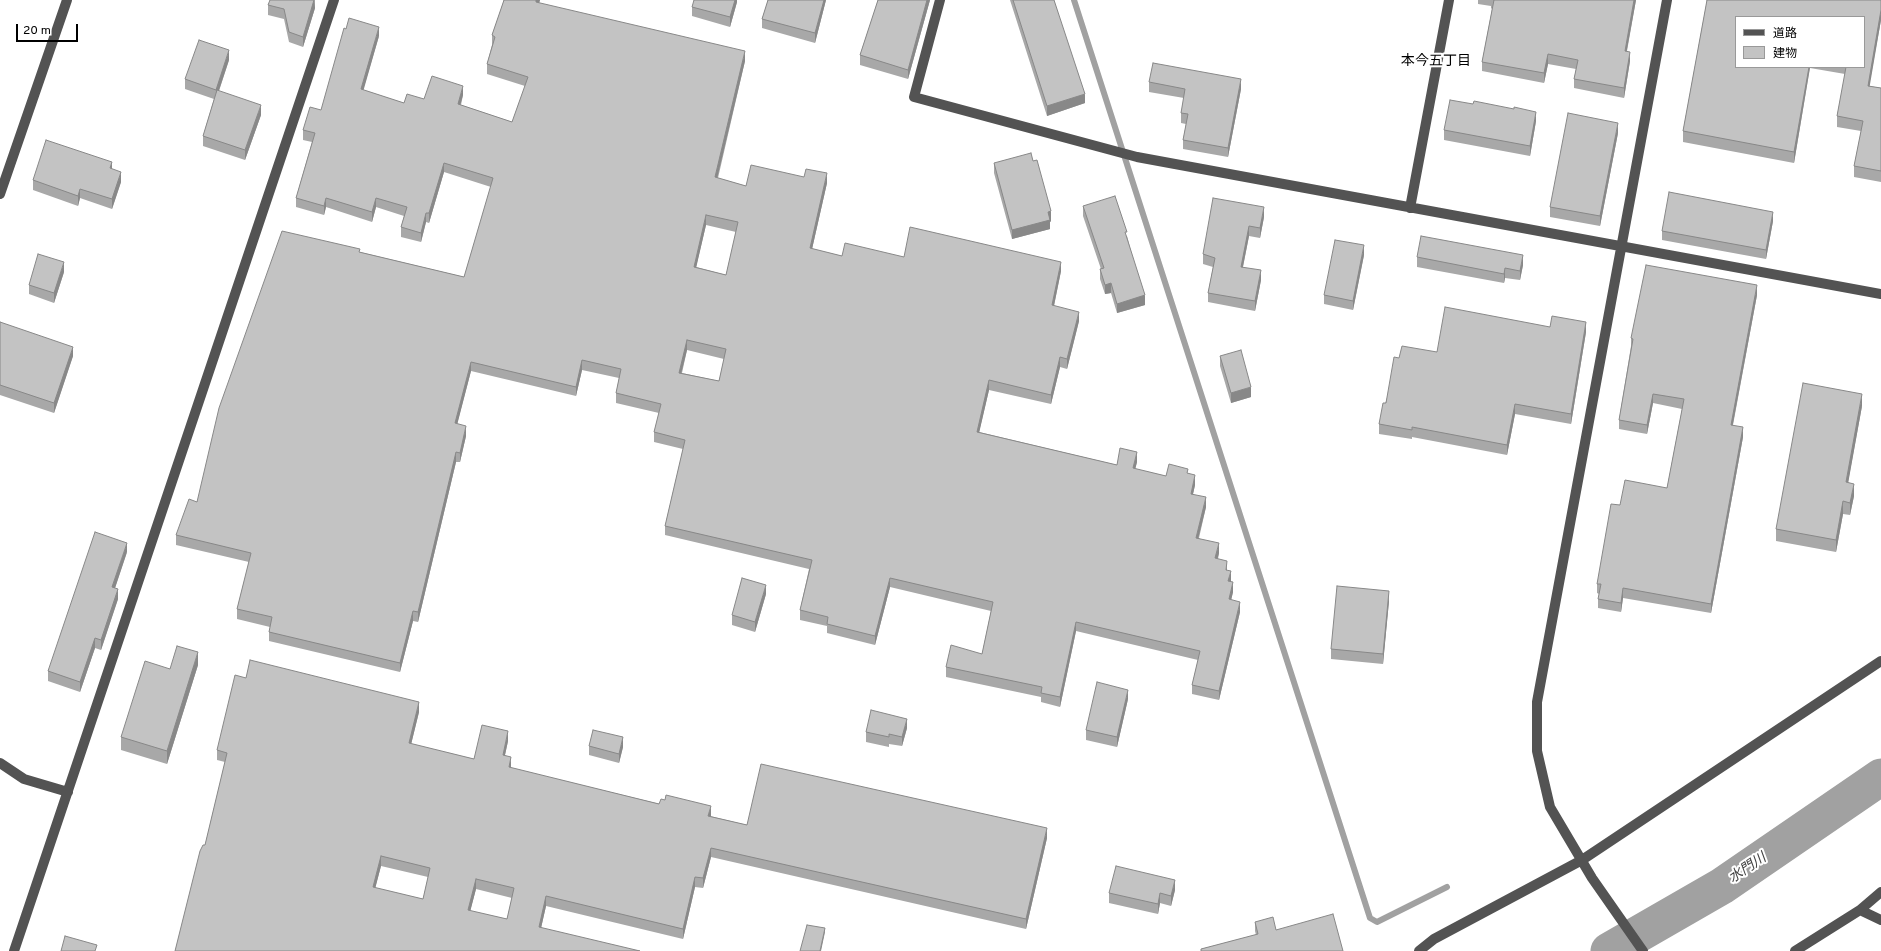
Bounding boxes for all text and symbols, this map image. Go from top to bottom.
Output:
scale bar [18,16,80,42]
legend [1735,16,1865,68]
text: 20 m [23,23,51,39]
text: 道路 [1773,26,1797,42]
text: 建物 [1773,46,1797,62]
district label: 本今五丁目 [1401,54,1471,70]
water label: 水門川 [1726,850,1770,888]

